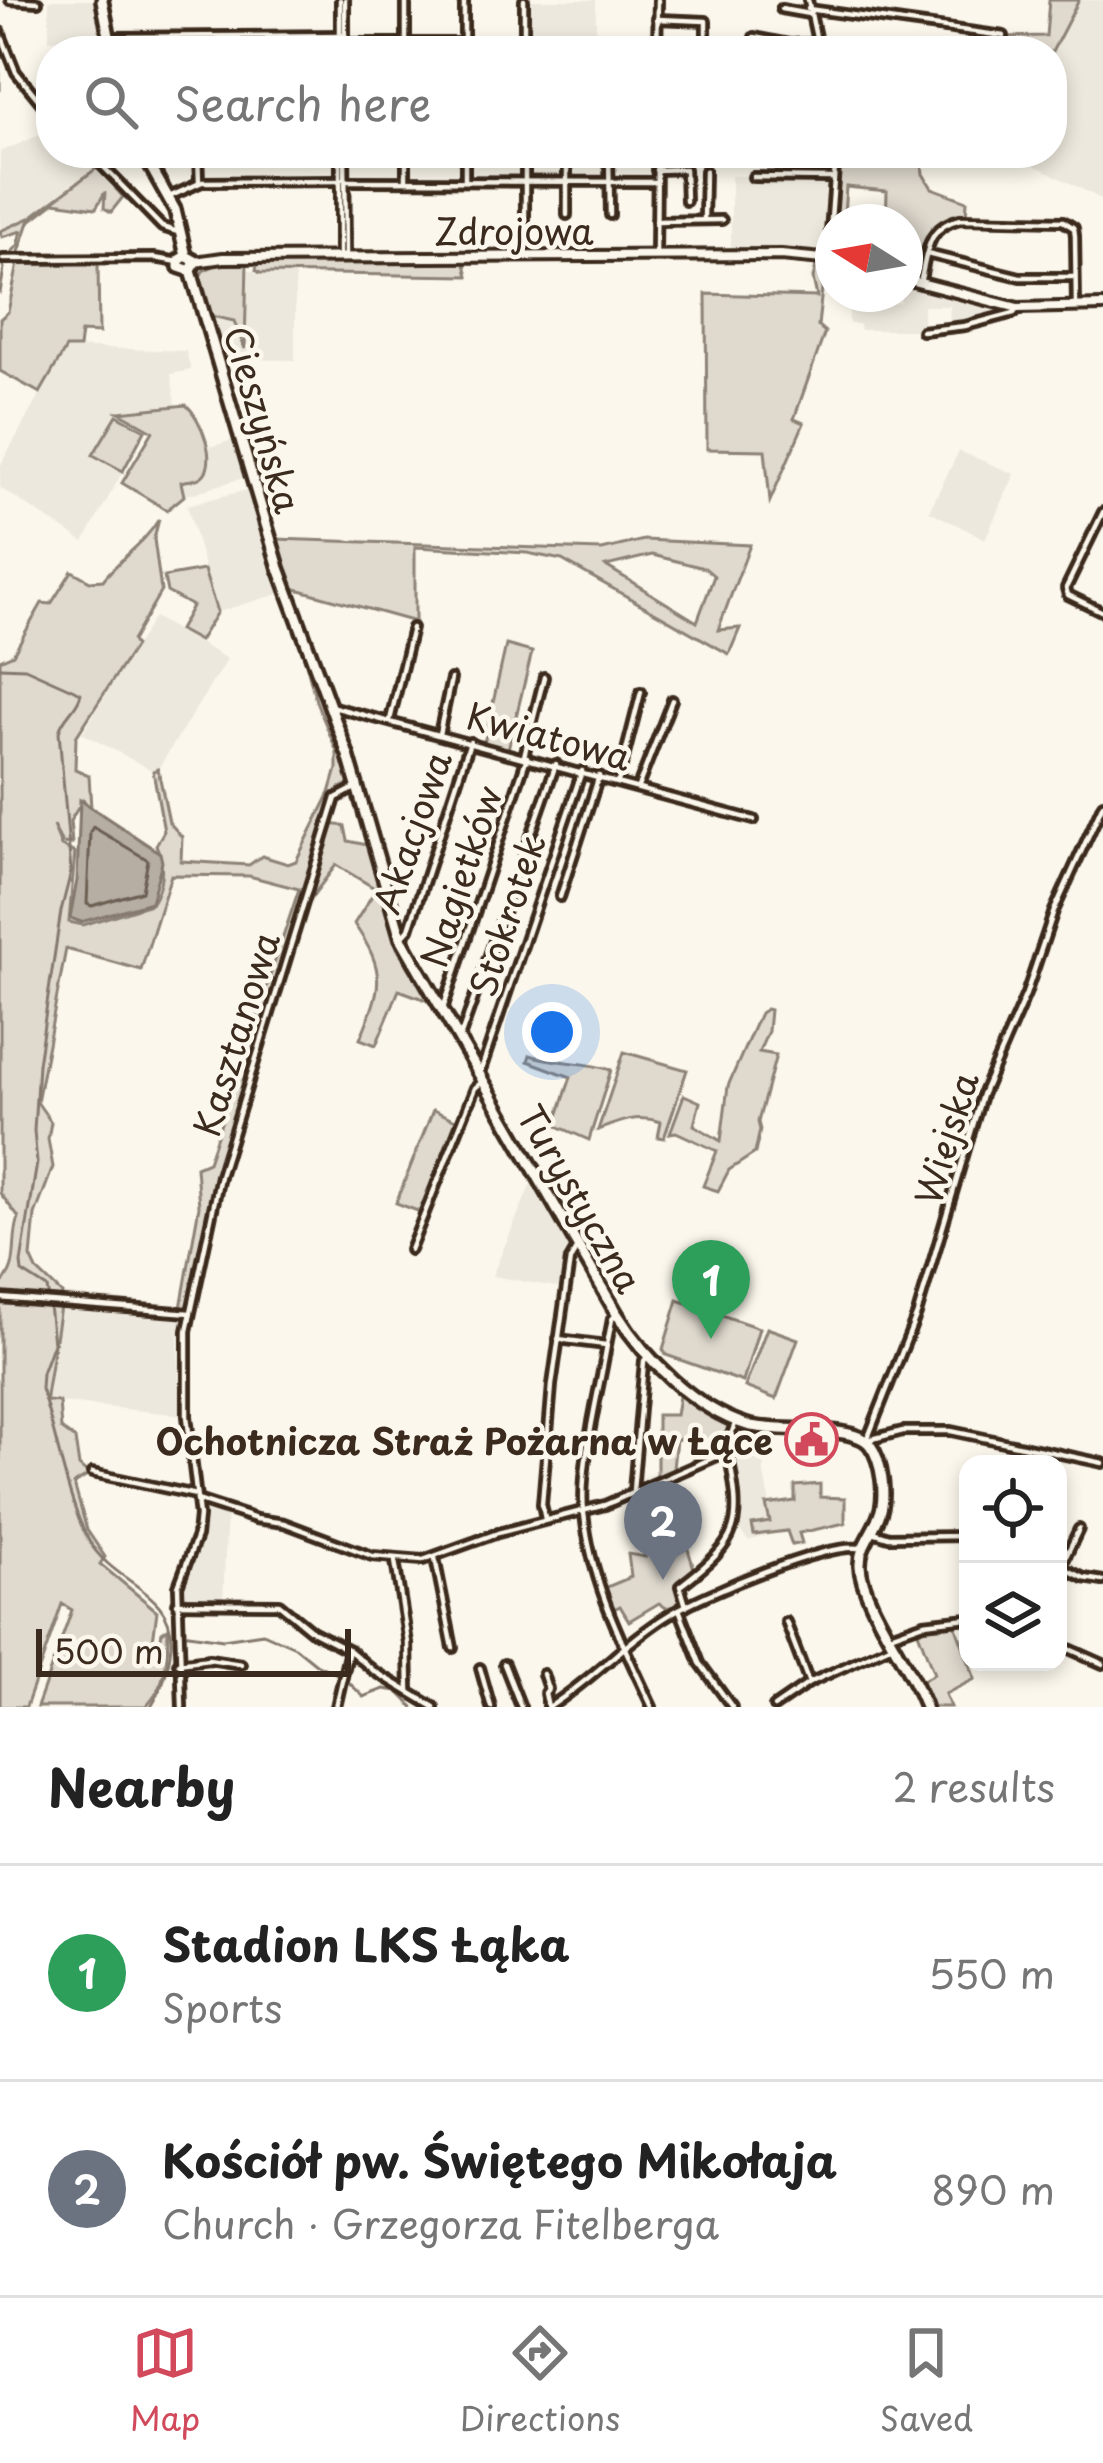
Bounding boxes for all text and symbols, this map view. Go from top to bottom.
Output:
search box [36,36,1067,168]
text: Search here [174,68,431,136]
icon: search [78,69,144,135]
street label: Zdrojowa [434,203,594,257]
north arrow [815,204,923,312]
street label: Cieszyńska [212,319,317,520]
street label: Kwiatowa [461,687,638,783]
street label: Akacjowa [358,743,464,920]
street label: Nagietków [405,778,515,973]
street label: Stokrotek [454,827,558,1003]
street label: Kasztanowa [178,925,292,1143]
your location [522,1002,582,1062]
street label: Wiejska [899,1064,991,1211]
street label: Turystyczna [505,1094,657,1303]
pin: 1 [672,1240,750,1339]
public building icon: Ochotnicza Straż Pożarna w Łące [784,1412,840,1468]
place label: Ochotnicza Straż Pożarna w Łące [155,1413,773,1467]
map controls [959,1455,1067,1671]
button: locate [959,1455,1067,1563]
pin: 2 [624,1481,702,1580]
button: layers [959,1563,1067,1671]
scale bar [36,1623,351,1676]
text: 500 m [54,1625,164,1675]
text: Nearby [48,1747,235,1824]
text: 2 results [893,1756,1055,1815]
text: Stadion LKS Łąka [162,1909,570,1977]
text: 1 [78,1943,96,2002]
text: 550 m [928,1943,1055,2002]
text: Sports [162,1977,282,2036]
text: Kościół pw. Świętego Mikołaja [162,2125,837,2193]
text: 2 [73,2159,101,2218]
text: 890 m [931,2159,1055,2218]
text: Church · Grzegorza Fitelberga [162,2193,719,2252]
tab: Map [130,2320,200,2442]
tab: Directions [460,2320,620,2442]
tab: Saved [880,2320,973,2442]

